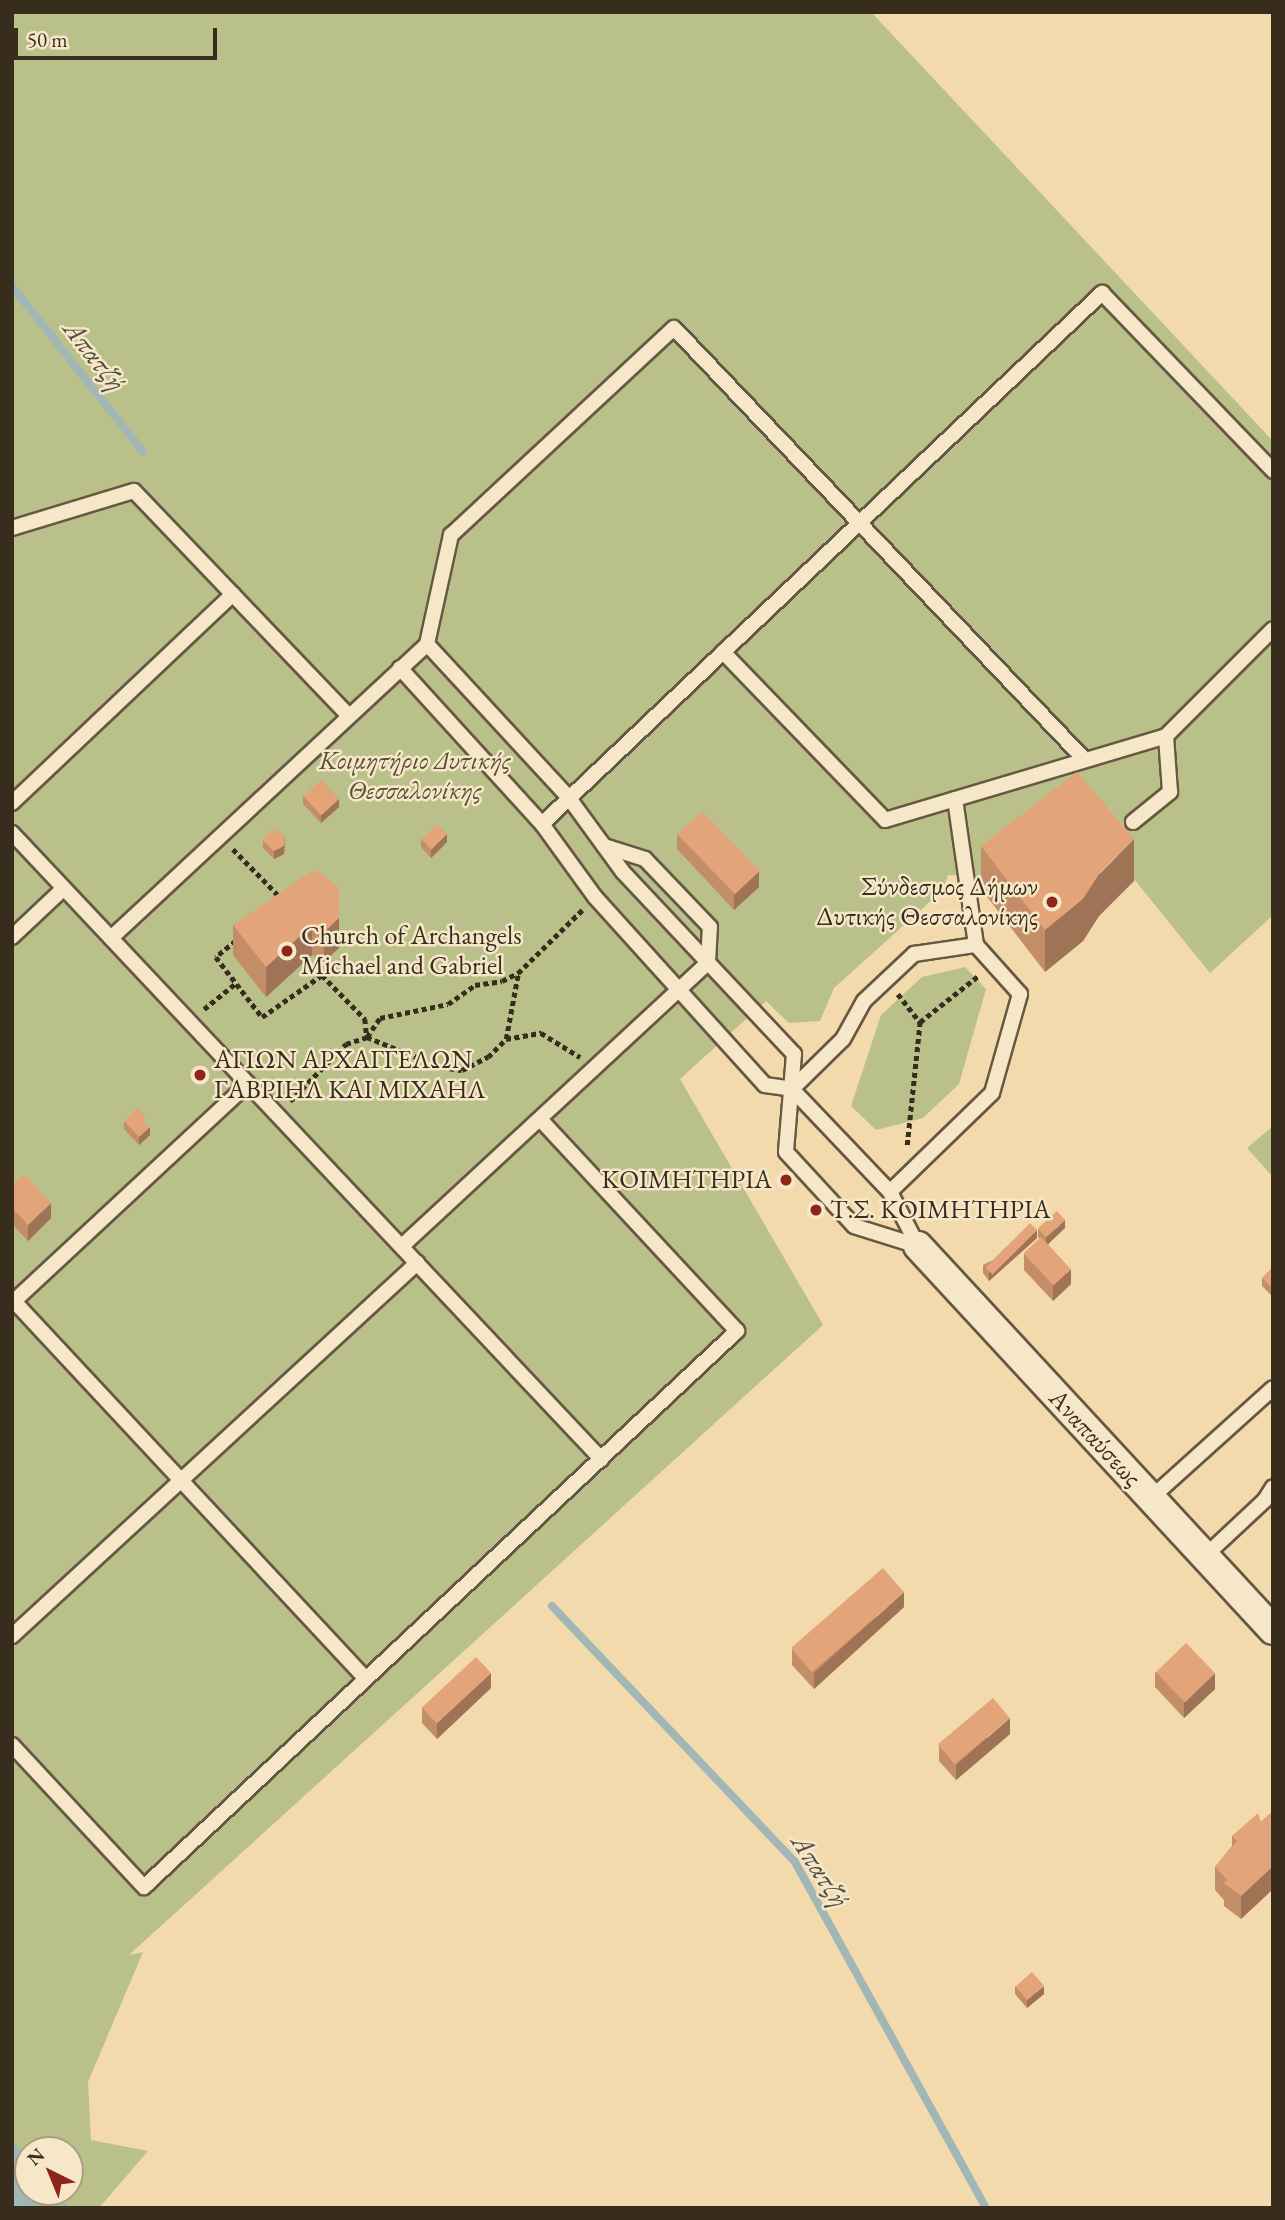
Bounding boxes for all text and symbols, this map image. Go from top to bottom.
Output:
scale bar [18,14,220,58]
text: 50 m [27,26,68,53]
water label: Απατζή [57,313,133,397]
park label: Κοιμητήριο Δυτικής Θεσσαλονίκης [319,745,511,806]
place label: Σύνδεσμος Δήμων Δυτικής Θεσσαλονίκης [816,871,1038,932]
marker: Σύνδεσμος Δήμων Δυτικής Θεσσαλονίκης [1044,894,1060,910]
place label: Church of Archangels Michael and Gabriel [301,920,522,982]
marker: Church of Archangels Michael and Gabriel [279,943,295,959]
place label: ΑΓΙΩΝ ΑΡΧΑΓΓΕΛΩΝ ΓΑΒΡΙΗΛ ΚΑΙ ΜΙΧΑΗΛ [214,1044,486,1106]
marker: ΑΓΙΩΝ ΑΡΧΑΓΓΕΛΩΝ ΓΑΒΡΙΗΛ ΚΑΙ ΜΙΧΑΗΛ [192,1067,208,1083]
place label: ΚΟΙΜΗΤΗΡΙΑ [601,1164,772,1196]
marker: ΚΟΙΜΗΤΗΡΙΑ [778,1172,794,1188]
place label: Τ.Σ. ΚΟΙΜΗΤΗΡΙΑ [830,1194,1051,1226]
marker: Τ.Σ. ΚΟΙΜΗΤΗΡΙΑ [808,1202,824,1218]
street label: Αναπαύσεως [1042,1383,1148,1493]
water label: Απατζή [785,1827,857,1913]
north arrow [14,2136,84,2206]
text: N [22,2142,50,2171]

